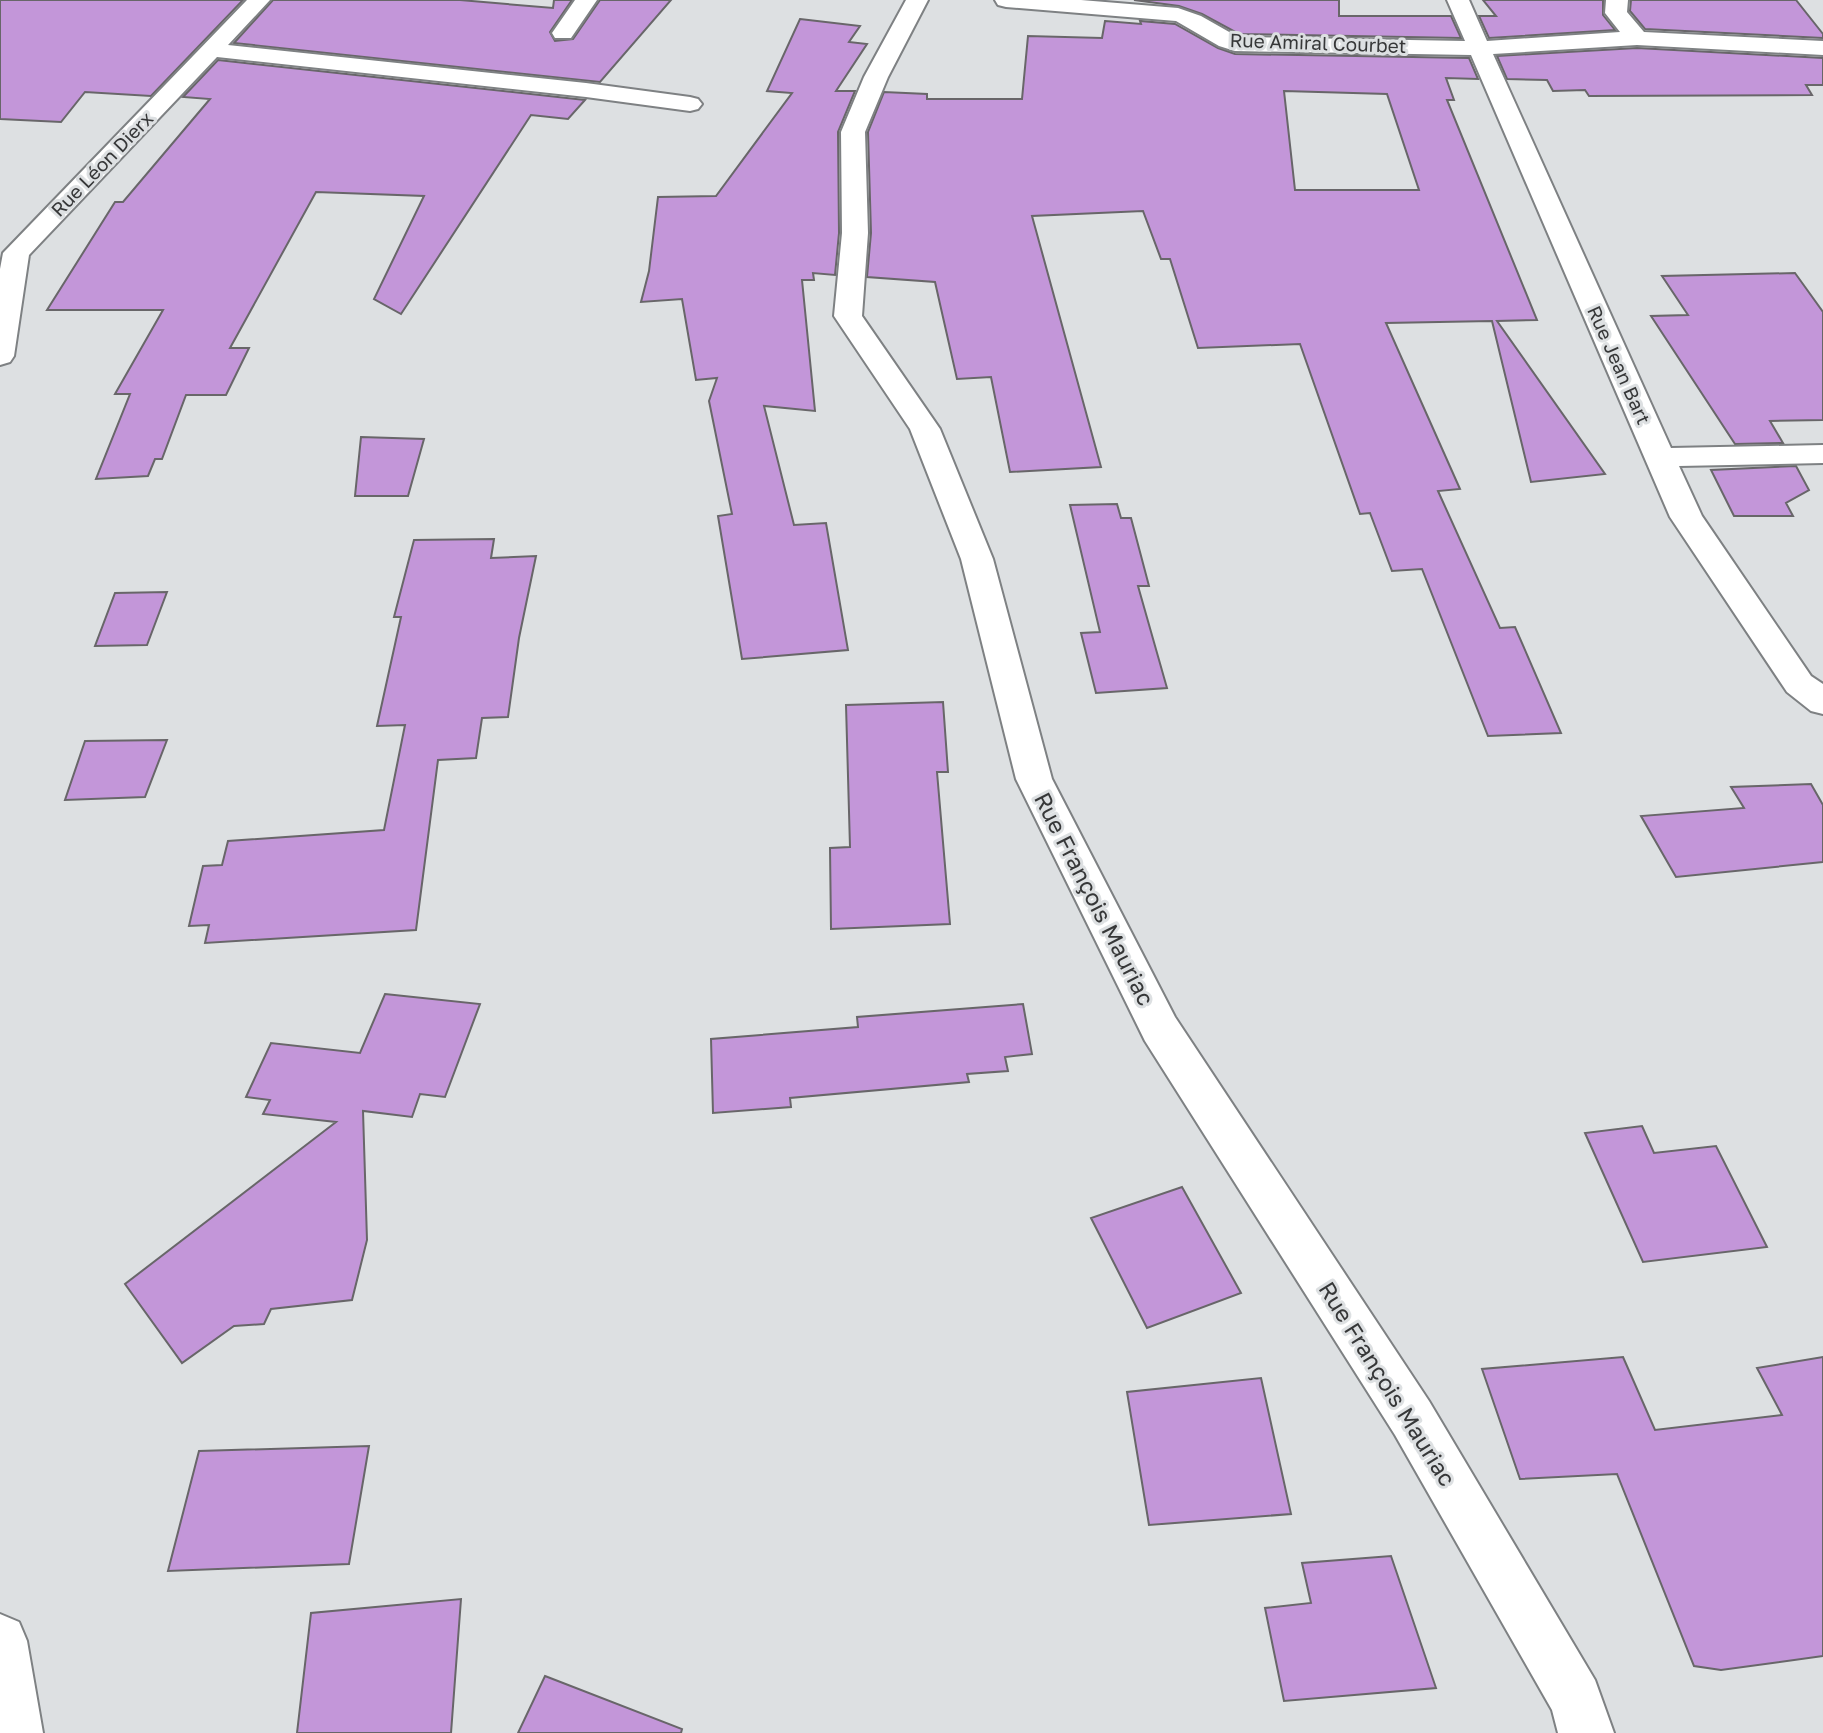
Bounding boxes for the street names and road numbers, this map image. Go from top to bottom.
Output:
street label: Rue Amiral Courbet [1229,28,1407,57]
street label: Rue Léon Dierx [46,106,157,221]
street label: Rue Jean Bart [1583,302,1656,428]
street label: Rue François Mauriac [1029,787,1161,1010]
street label: Rue François Mauriac [1314,1276,1462,1491]

